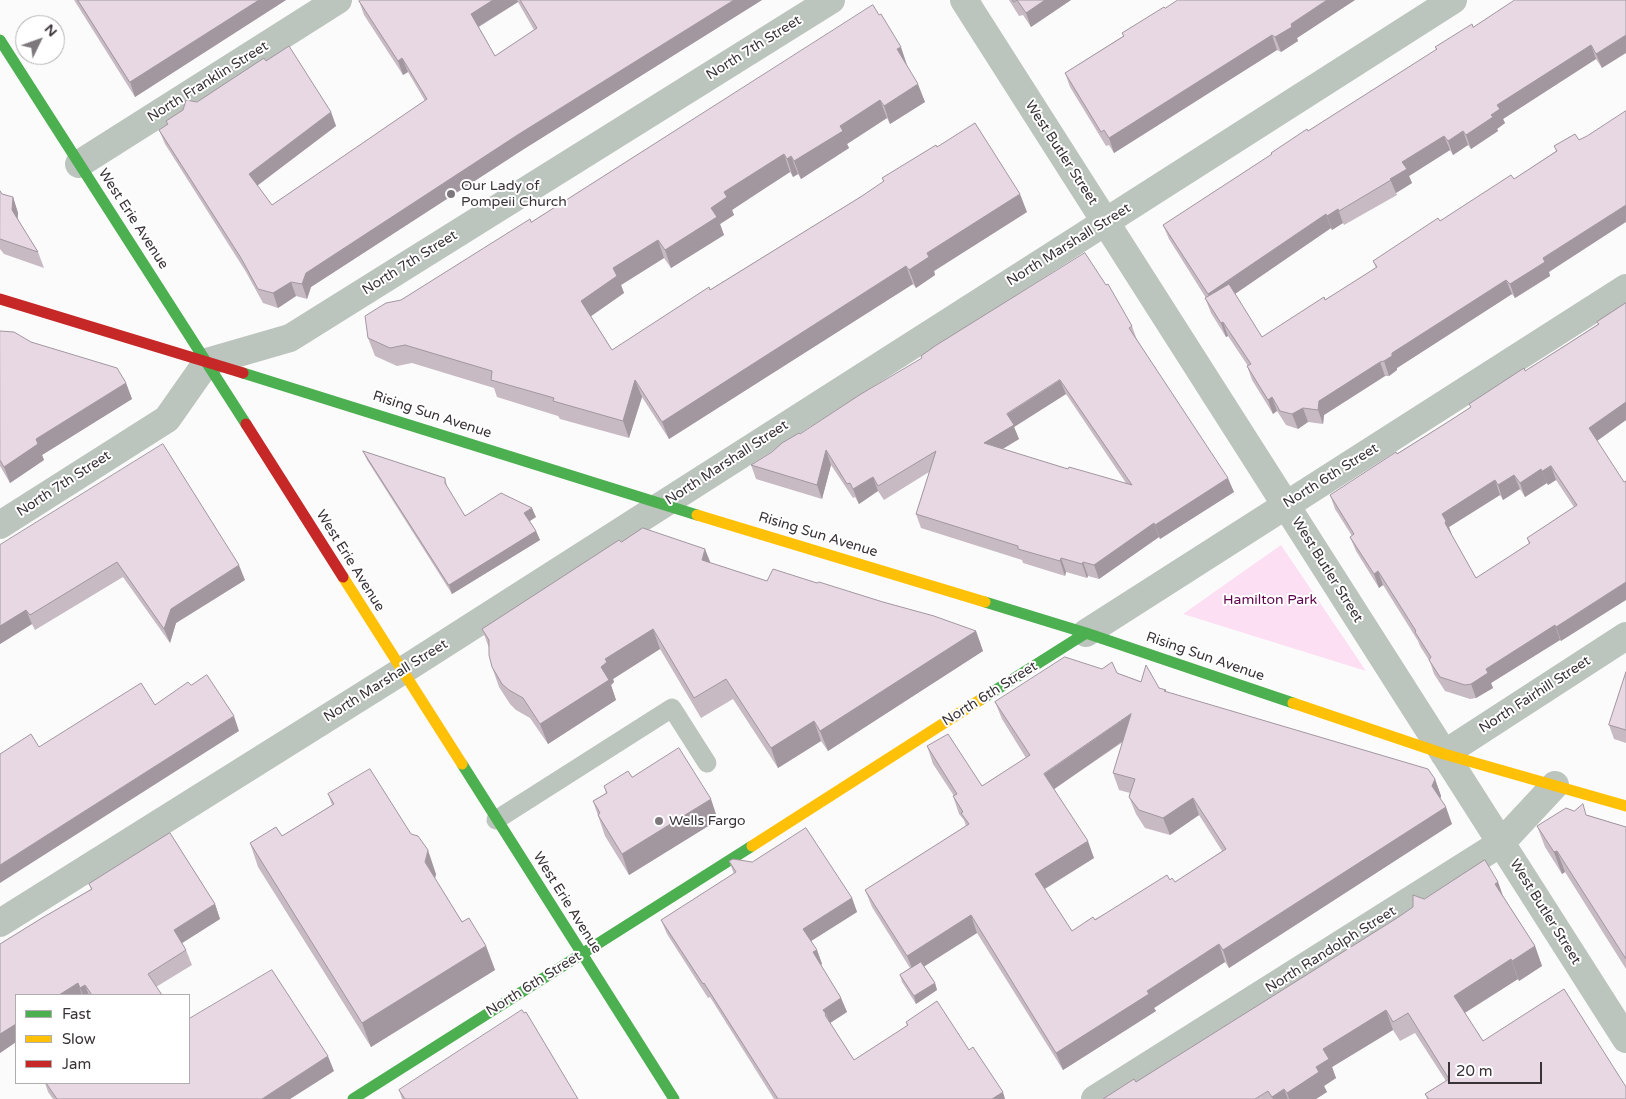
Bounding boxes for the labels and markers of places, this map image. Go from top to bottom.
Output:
place label: Our Lady of Pompeii Church [461,178,567,210]
marker: Our Lady of Pompeii Church [445,188,457,200]
place label: Wells Fargo [669,813,746,829]
marker: Wells Fargo [653,815,665,827]

